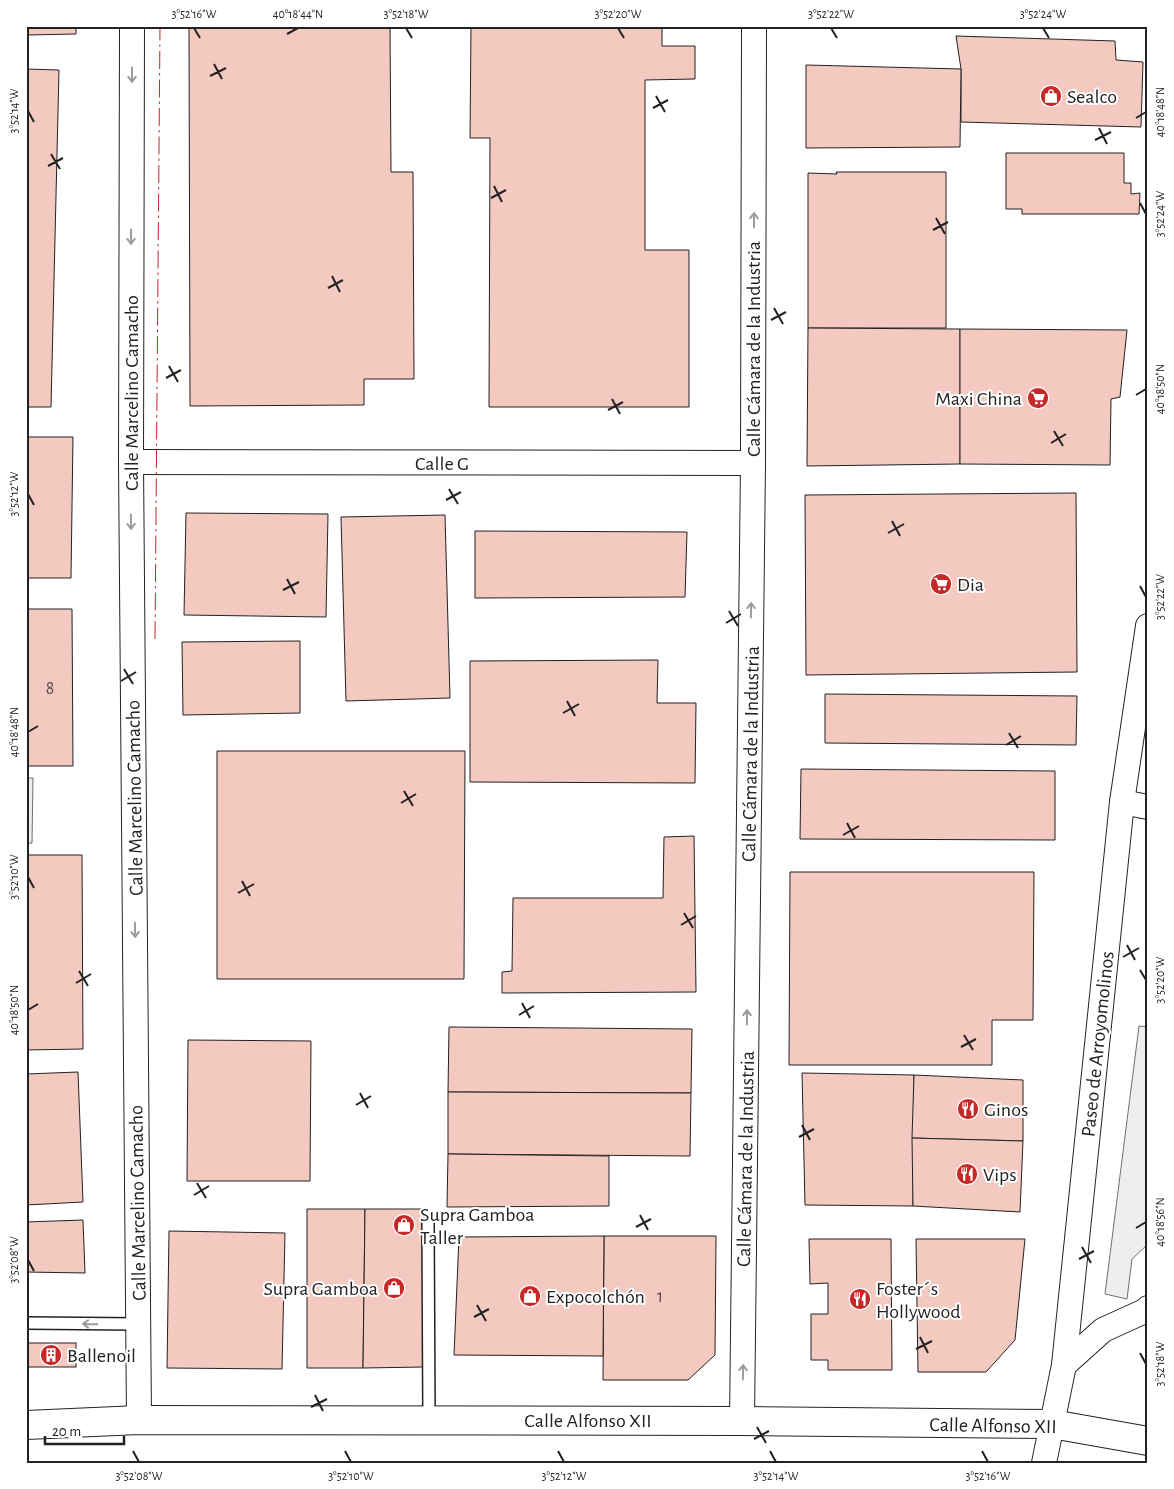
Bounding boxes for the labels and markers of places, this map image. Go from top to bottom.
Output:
shop icon: Sealco [1039,84,1063,108]
place label: Sealco [1067,87,1117,107]
supermarket icon: Maxi China [1026,386,1050,410]
place label: Maxi China [935,389,1022,409]
supermarket icon: Dia [929,572,953,596]
place label: Dia [957,575,984,595]
restaurant icon: Ginos [956,1097,980,1121]
place label: Ginos [984,1100,1028,1120]
restaurant icon: Vips [955,1162,979,1186]
place label: Vips [983,1165,1017,1185]
place label: Supra Gamboa Taller [420,1205,535,1248]
shop icon: Supra Gamboa Taller [392,1213,416,1237]
shop icon: Supra Gamboa [382,1276,406,1300]
place label: Supra Gamboa [263,1279,378,1299]
place label: Foster´s Hollywood [876,1279,961,1322]
shop icon: Expocolchón [518,1284,542,1308]
place label: Expocolchón [546,1287,645,1307]
restaurant icon: Foster´s Hollywood [848,1287,872,1311]
building icon: Ballenoil [39,1343,63,1367]
place label: Ballenoil [67,1346,136,1366]

